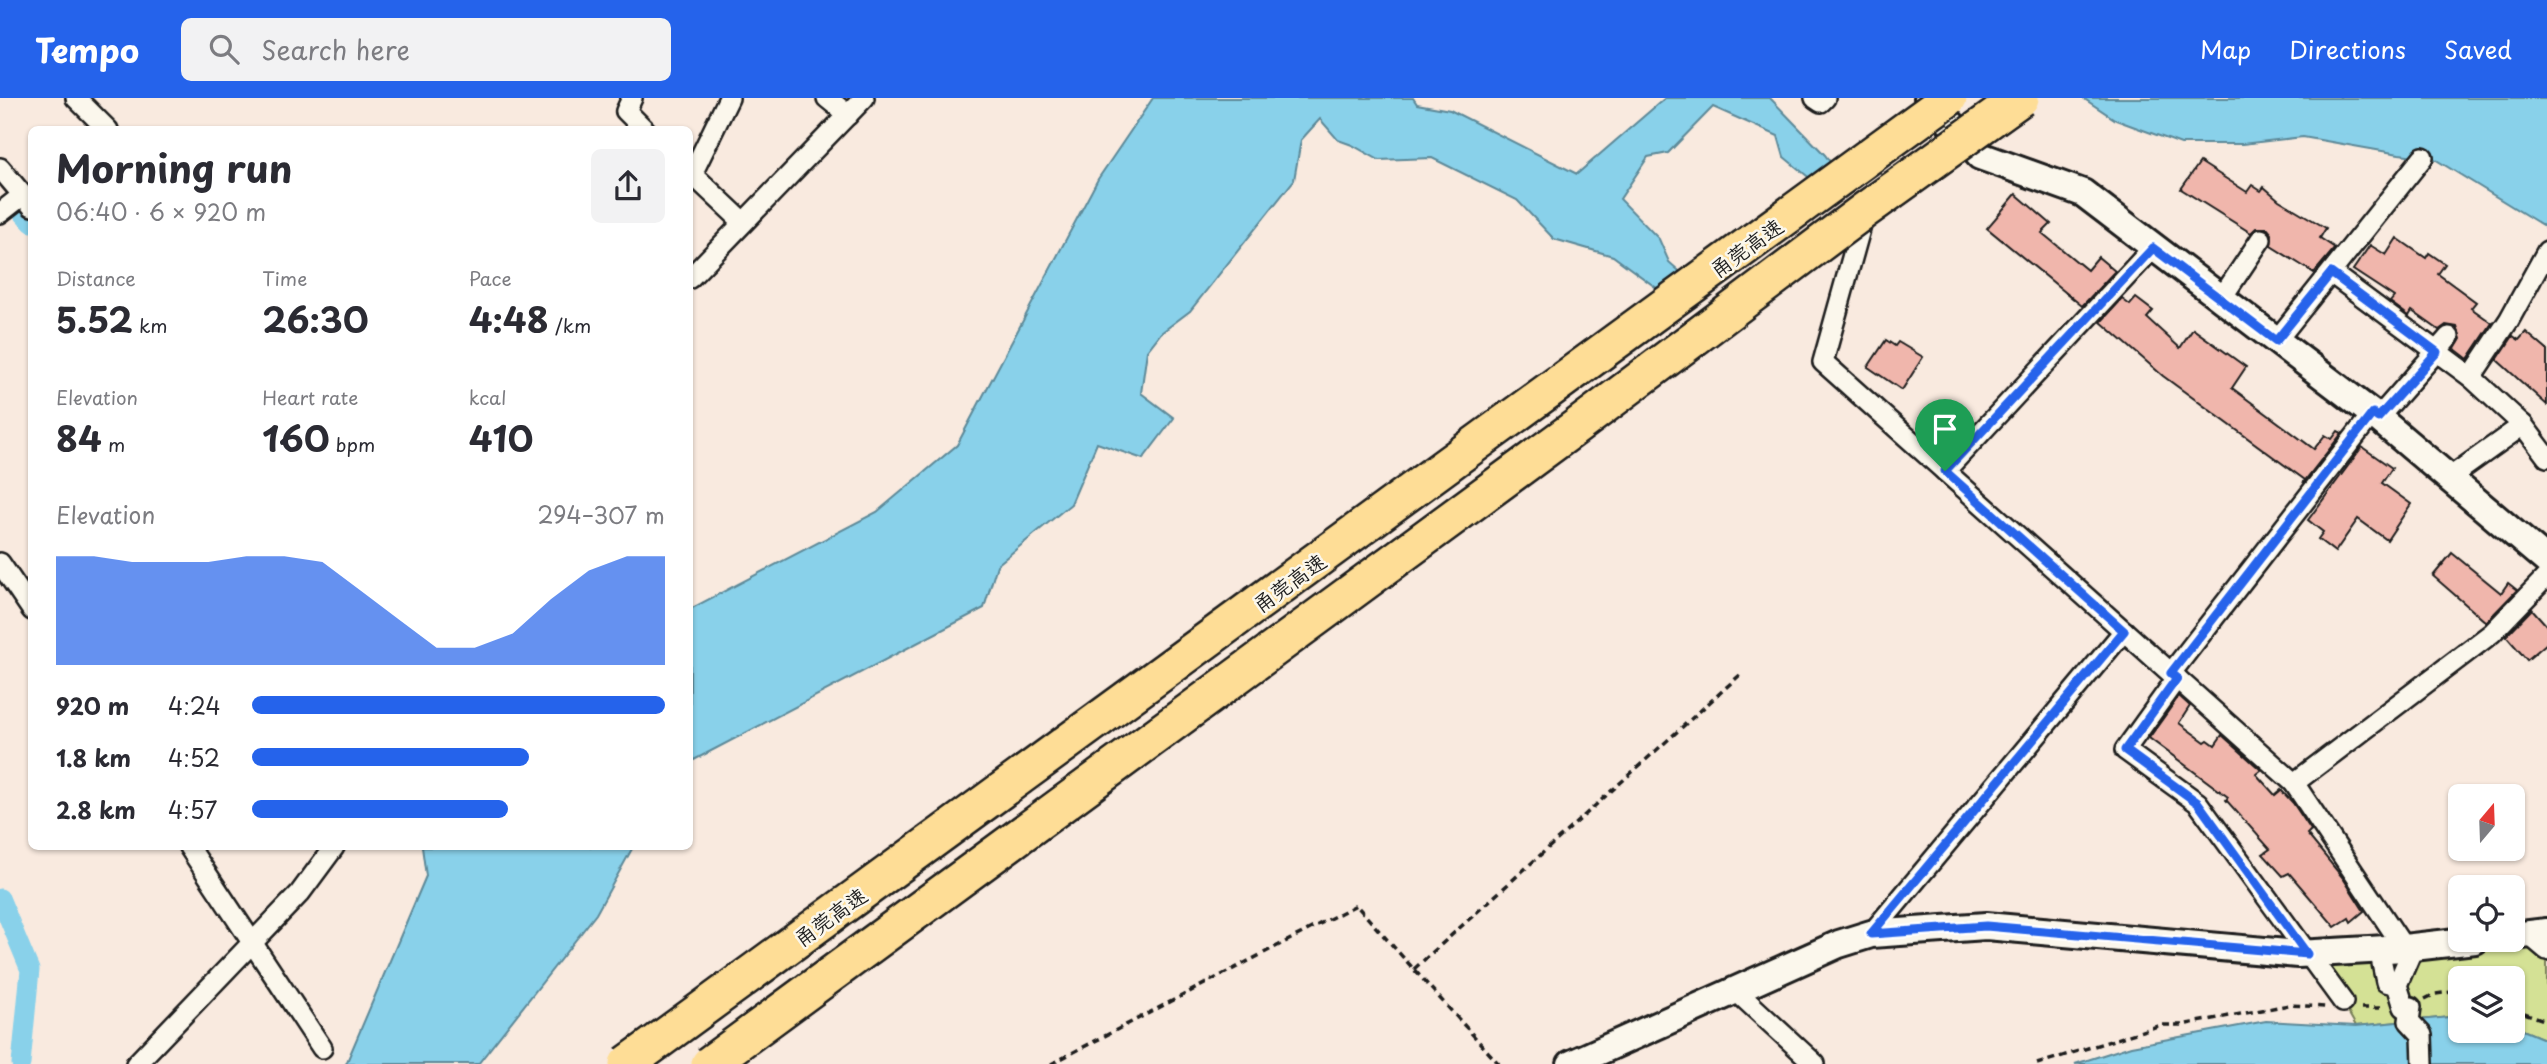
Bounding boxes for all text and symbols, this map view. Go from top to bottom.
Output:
search box [181,18,671,81]
text: Tempo [35,24,139,74]
icon: search [205,30,243,68]
text: Search here [261,30,410,69]
text: Map [2200,31,2251,67]
text: Directions [2289,31,2406,67]
text: Saved [2444,31,2512,67]
text: Morning run [56,139,292,196]
button: share [591,149,665,223]
text: 06:40 · 6 × 920 m [56,194,266,229]
street label: 甬莞高速 [1703,209,1789,285]
text: Distance [56,264,136,292]
text: Time [262,264,307,292]
text: Pace [469,264,512,292]
text: 5.52 [56,292,133,345]
text: 26:30 [262,292,369,345]
text: 4:48 [469,292,549,345]
text: km [133,311,167,339]
text: /km [549,311,591,339]
text: Elevation [56,383,138,411]
text: Heart rate [262,383,358,411]
text: kcal [469,383,507,411]
pin [1915,399,1975,471]
icon: arrive [1926,410,1964,448]
text: 84 [56,411,102,464]
text: 160 [262,411,330,464]
text: 410 [469,411,533,464]
text: m [102,430,125,458]
text: bpm [330,430,375,458]
text: Elevation [56,497,155,532]
text: 294–307 m [537,497,665,532]
street label: 甬莞高速 [1246,544,1332,620]
text: 920 m [56,688,129,723]
text: 4:24 [168,688,221,723]
text: 1.8 km [56,740,131,775]
text: 4:52 [168,740,220,775]
north arrow [2448,784,2525,861]
map controls [2448,784,2525,1043]
text: 2.8 km [56,792,136,827]
text: 4:57 [168,792,217,827]
button: locate [2448,875,2525,952]
street label: 甬莞高速 [787,878,873,954]
button: layers [2448,966,2525,1043]

